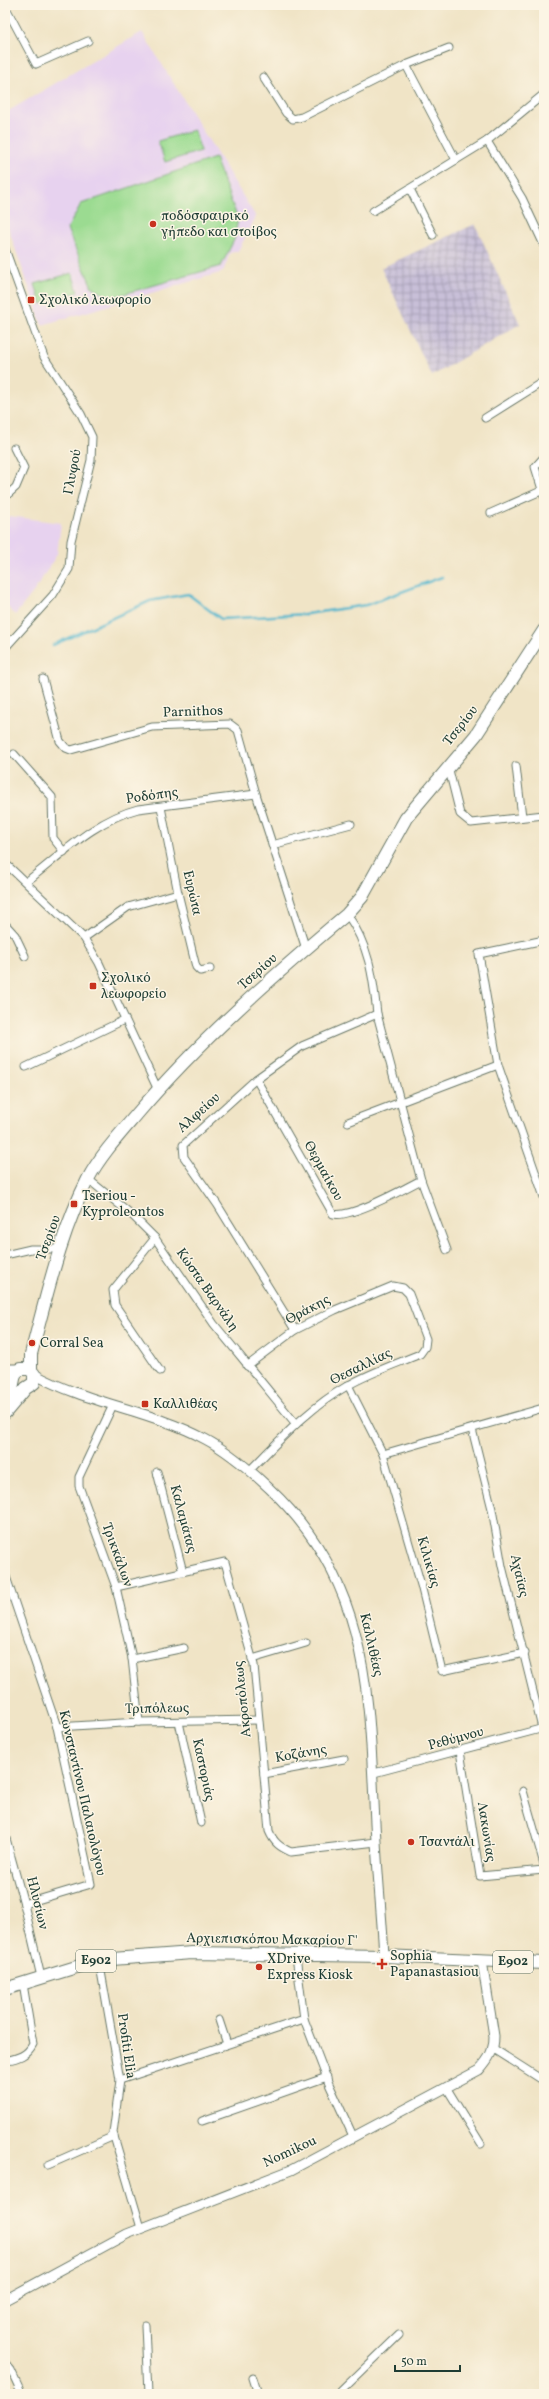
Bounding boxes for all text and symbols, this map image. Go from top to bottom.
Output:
place label: ποδόσφαιρικό γήπεδο και στοίβος [161,207,277,242]
marker: ποδόσφαιρικό γήπεδο και στοίβος [148,219,158,229]
place label: Σχολικό λεωφορίο [39,291,151,310]
marker: Σχολικό λεωφορίο [26,295,36,305]
street label: Γλυφού [59,447,87,496]
street label: Parnithos [163,701,223,723]
street label: Τσερίου [439,701,483,750]
street label: Ροδόπης [125,783,179,809]
street label: Ευρώτα [178,869,207,918]
street label: Τσερίου [234,949,282,995]
place label: Σχολικό λεωφορείο [101,969,166,1004]
marker: Σχολικό λεωφορείο [88,981,98,991]
street label: Αλφείου [173,1088,225,1137]
street label: Θερμαίκου [299,1138,347,1205]
place label: Tseriou - Kyproleontos [82,1187,164,1222]
marker: Tseriou - Kyproleontos [69,1199,79,1209]
street label: Τσερίου [32,1213,66,1263]
street label: Κώστα Βαρνάλη [171,1245,243,1335]
street label: Θράκης [282,1290,334,1330]
place label: Corral Sea [40,1334,104,1353]
marker: Corral Sea [27,1338,37,1348]
street label: Θεσαλλίας [327,1344,395,1390]
place label: Καλλιθέας [153,1395,218,1414]
marker: Καλλιθέας [140,1399,150,1409]
street label: Καλαμάτας [165,1483,201,1555]
street label: Τρικκάλων [97,1520,137,1590]
street label: Κιλικίας [412,1534,444,1590]
street label: Αχαϊας [505,1553,533,1599]
street label: Καλλιθέας [354,1611,388,1679]
street label: Ακροπόλεως [230,1660,256,1738]
street label: Τριπόλεως [125,1699,189,1719]
street label: Κωνσταντίνου Παλαιολόγου [54,1708,110,1878]
street label: Ρεθύμνου [426,1722,486,1756]
street label: Καστοριάς [187,1737,219,1803]
street label: Κοζάνης [274,1740,328,1768]
street label: Λακωνίας [472,1801,500,1863]
place label: Τσαντάλι [419,1833,475,1852]
marker: Τσαντάλι [406,1837,416,1847]
street label: Ηλυσίων [21,1875,53,1932]
street label: Αρχιεπισκόπου Μακαρίου Γ' [186,1929,358,1951]
place label: Sophia Papanastasiou [390,1947,479,1982]
road number: E902 [76,1950,116,1972]
place label: XDrive Express Kiosk [267,1950,353,1985]
road number: E902 [493,1951,533,1973]
marker: Sophia Papanastasiou [377,1959,387,1969]
marker: XDrive Express Kiosk [254,1962,264,1972]
street label: Profiti Elia [112,2012,140,2080]
street label: Nomikou [260,2131,320,2173]
scale bar [395,2347,460,2373]
text: 50 m [401,2354,427,2370]

